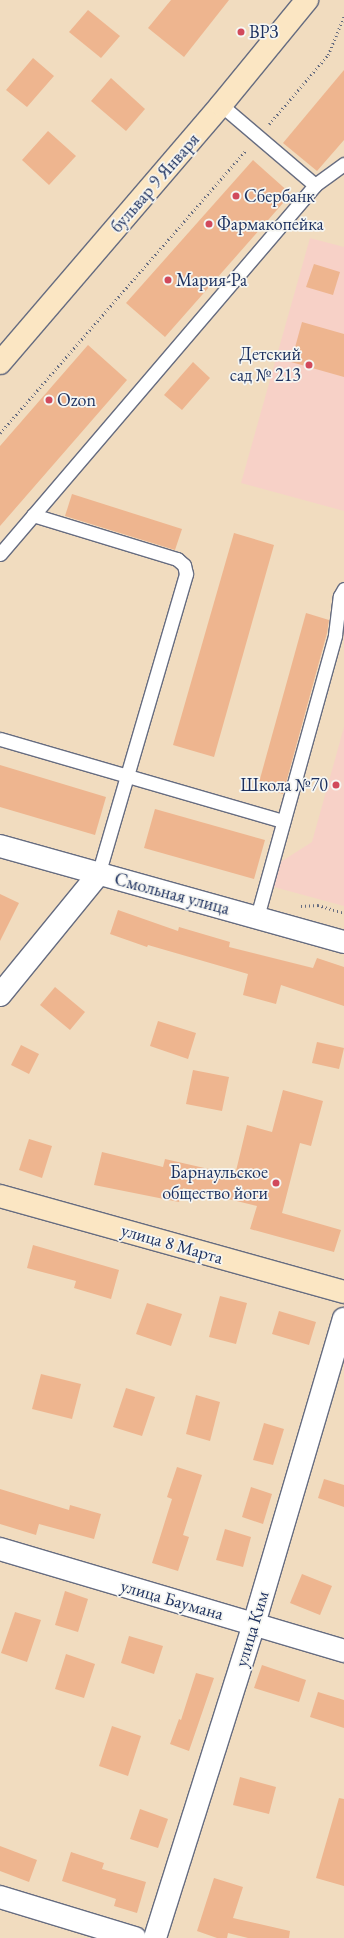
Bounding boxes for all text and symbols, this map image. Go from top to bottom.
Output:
place label: ВРЗ [249,21,279,43]
marker: ВРЗ [236,27,246,37]
street label: бульвар 9 Января [106,129,204,237]
place label: Сбербанк [244,185,315,207]
marker: Сбербанк [231,191,241,201]
place label: Фармакопейка [217,213,324,235]
marker: Фармакопейка [204,219,214,229]
place label: Мария-Ра [176,269,247,291]
marker: Мария-Ра [163,275,173,285]
place label: Детский сад № 213 [230,344,301,386]
marker: Детский сад № 213 [304,360,314,370]
place label: Ozon [57,389,96,411]
marker: Ozon [44,395,54,405]
place label: Школа №70 [240,774,328,796]
marker: Школа №70 [331,780,341,790]
street label: Смольная улица [112,868,232,920]
place label: Барнаульское общество йоги [162,1162,268,1204]
marker: Барнаульское общество йоги [271,1178,281,1188]
street label: улица 8 Марта [119,1219,225,1269]
street label: улица Баумана [118,1575,226,1625]
street label: улица Ким [230,1588,274,1670]

